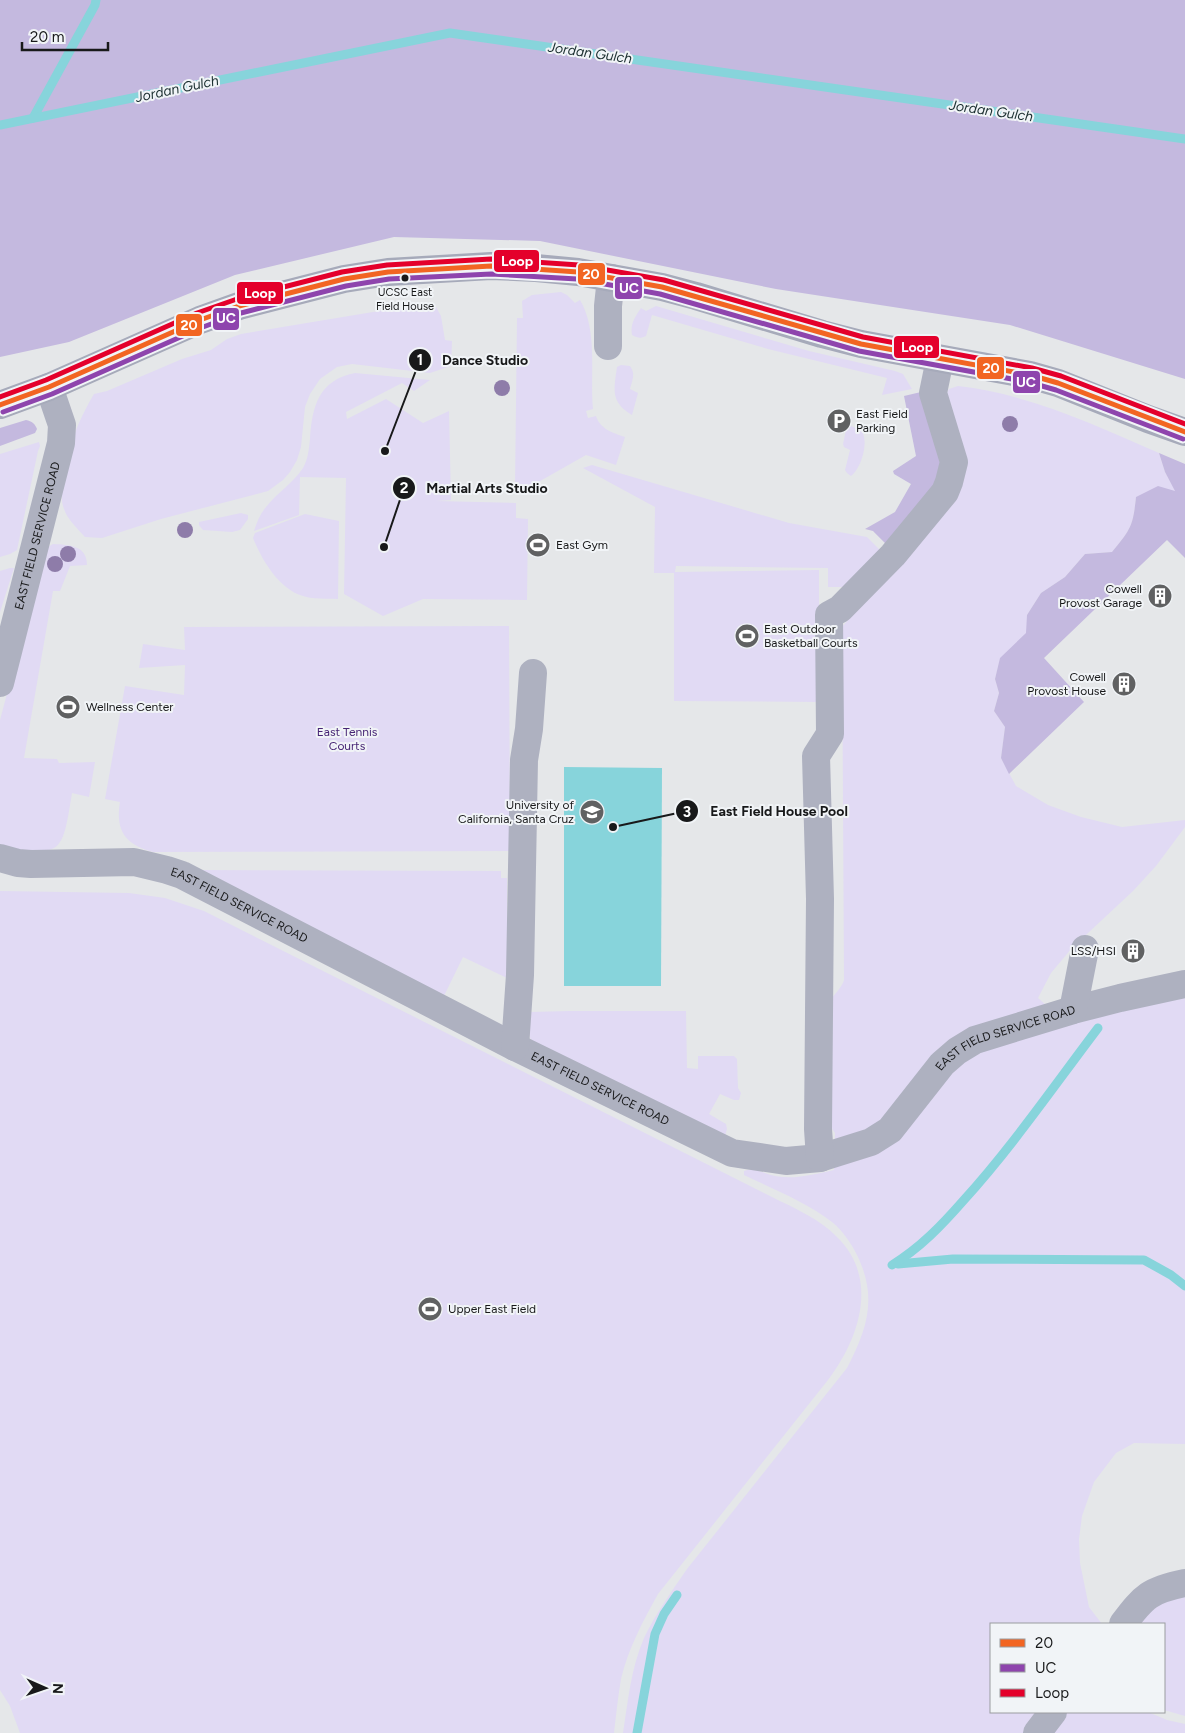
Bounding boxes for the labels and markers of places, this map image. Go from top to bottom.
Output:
marker: UCSC East Field House [400,273,410,283]
place label: UCSC East Field House [376,286,434,313]
callout: Dance Studio [407,346,538,375]
place label: East Field Parking [856,407,908,435]
parking icon: East Field Parking [826,408,852,434]
callout: Martial Arts Studio [391,474,557,503]
sports icon: East Gym [525,532,551,558]
place label: East Gym [556,538,608,552]
place label: Cowell Provost Garage [1059,582,1142,610]
building icon: Cowell Provost Garage [1147,583,1173,609]
place label: East Outdoor Basketball Courts [764,622,858,650]
sports icon: East Outdoor Basketball Courts [734,623,760,649]
place label: Cowell Provost House [1027,670,1106,698]
building icon: Cowell Provost House [1111,671,1137,697]
sports icon: Wellness Center [55,694,81,720]
place label: Wellness Center [86,700,173,714]
callout: East Field House Pool [675,797,857,826]
place label: University of California, Santa Cruz [458,798,575,826]
school or university icon: University of California, Santa Cruz [579,799,605,825]
building icon: LSS/HSI [1120,938,1146,964]
place label: LSS/HSI [1071,944,1116,958]
sports icon: Upper East Field [417,1296,443,1322]
place label: Upper East Field [448,1302,536,1316]

